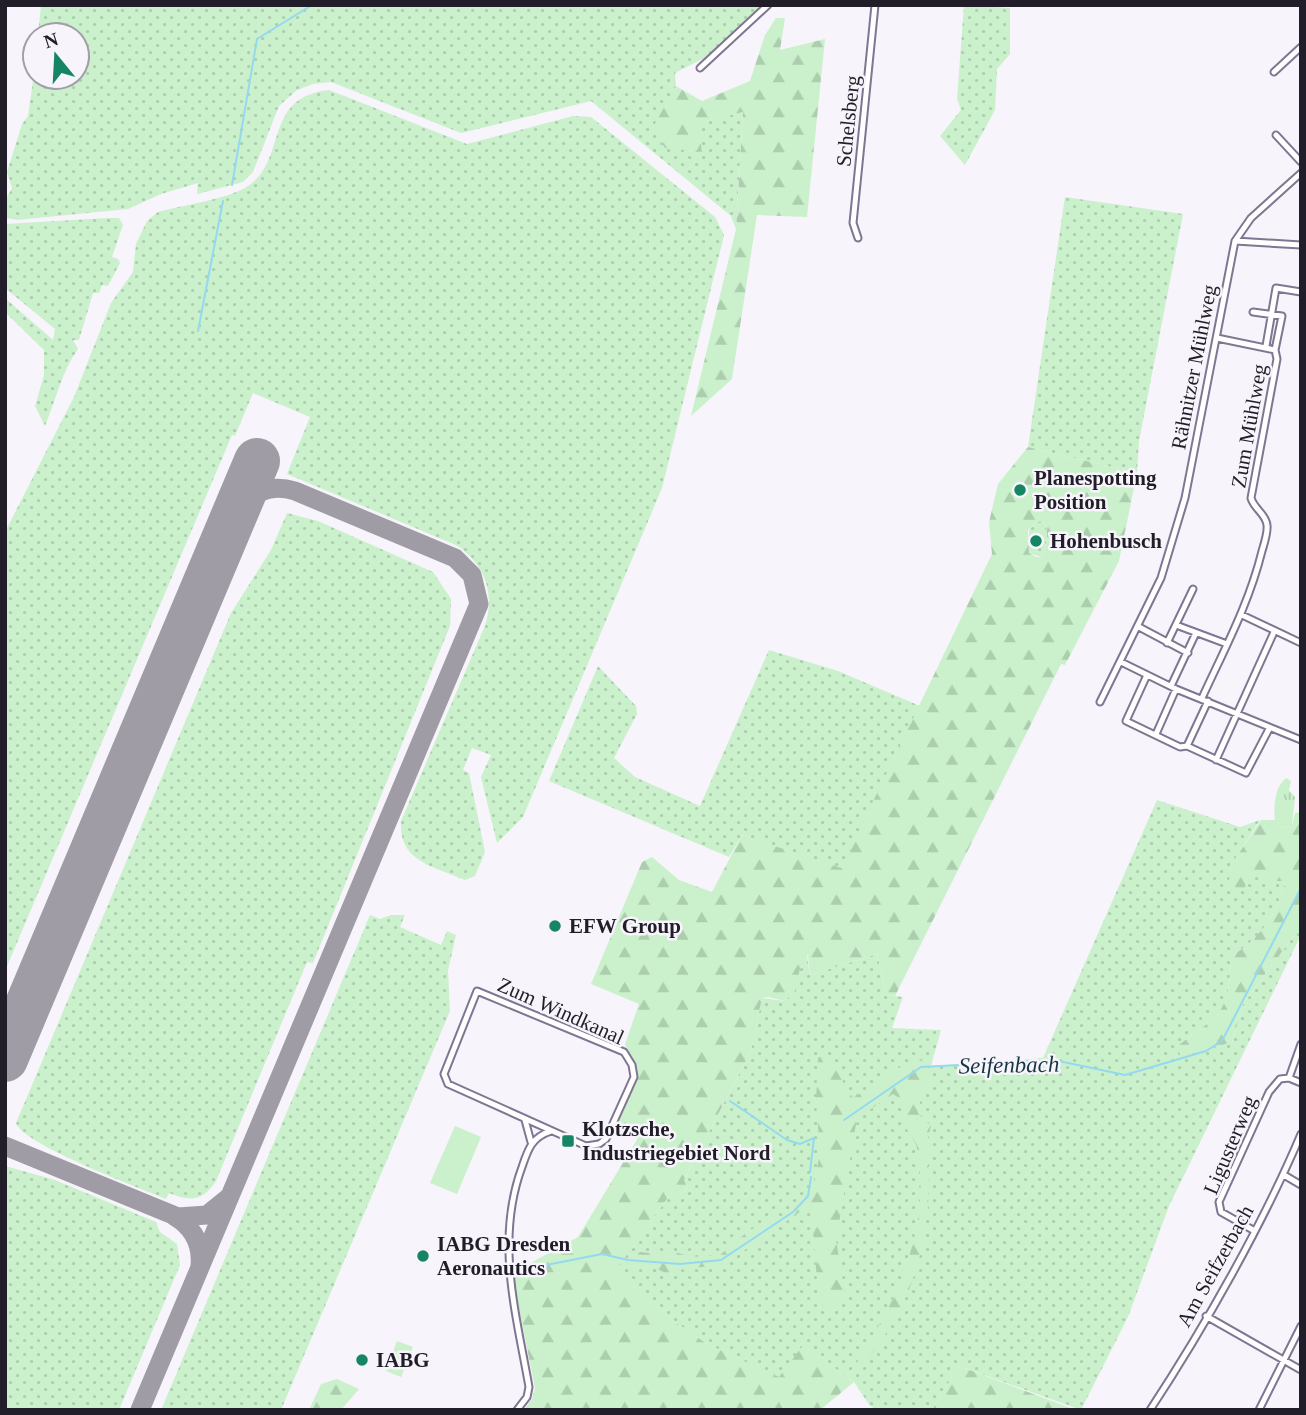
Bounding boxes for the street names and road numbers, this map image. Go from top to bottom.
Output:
street label: Schelsberg [831,74,865,168]
street label: Rähnitzer Mühlweg [1166,282,1222,451]
street label: Zum Mühlweg [1226,362,1272,490]
street label: Zum Windkanal [494,972,628,1050]
street label: Ligusterweg [1198,1092,1262,1198]
street label: Am Seifzerbach [1172,1200,1259,1331]

